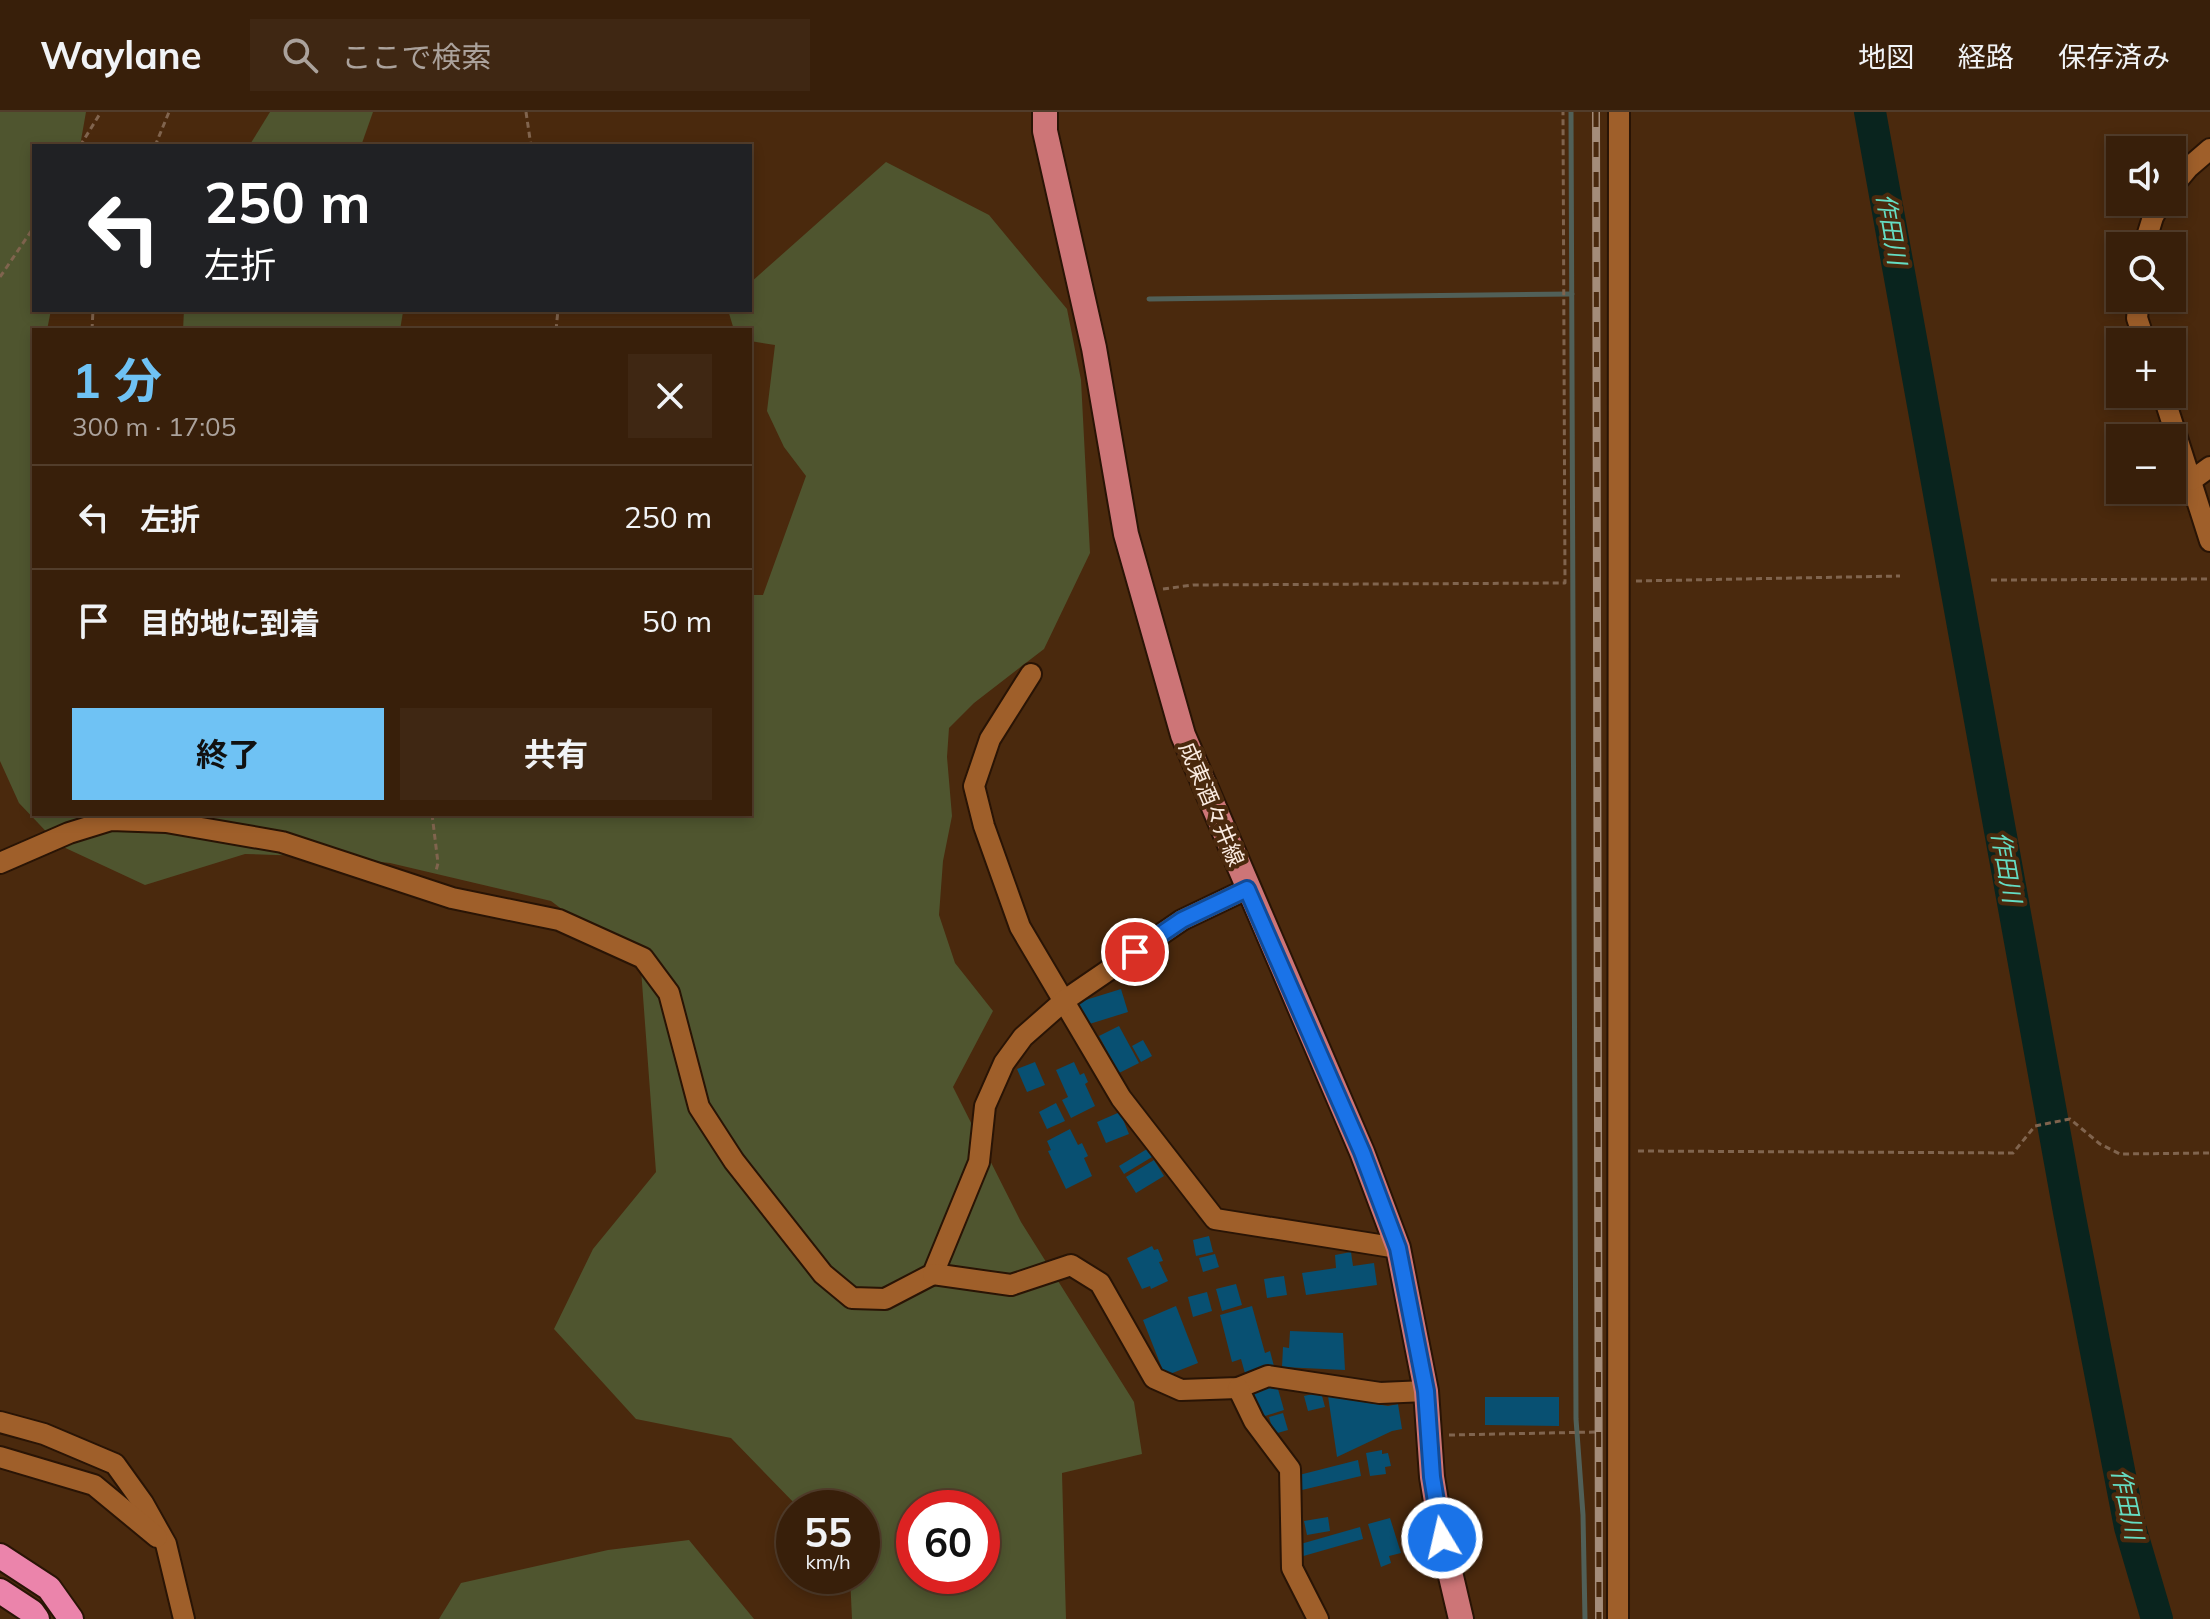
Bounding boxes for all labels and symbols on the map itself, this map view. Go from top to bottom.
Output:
water label: 作田川 [1871,191,1914,270]
street label: 成東酒々井線 [1173,738,1251,870]
water label: 作田川 [1986,829,2029,908]
pin [1101,918,1169,986]
water label: 作田川 [2106,1465,2151,1545]
speed limit sign: 60 [896,1490,1000,1594]
position arrow [1400,1496,1484,1580]

